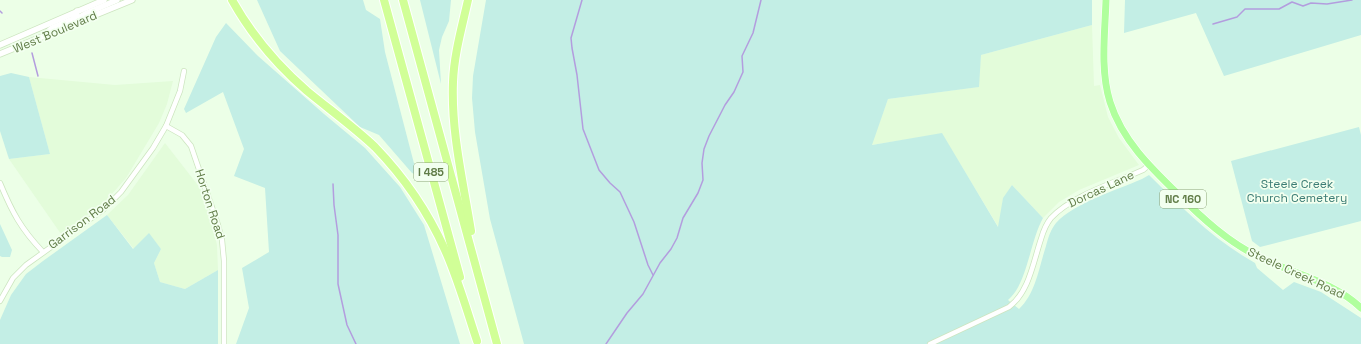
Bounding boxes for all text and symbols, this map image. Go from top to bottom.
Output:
street label: West Boulevard [10,7,100,57]
road number: I 485 [414,163,448,181]
street label: Horton Road [191,167,229,241]
street label: Dorcas Lane [1065,167,1137,211]
park label: Steele Creek Church Cemetery [1247,176,1347,206]
road number: NC 160 [1160,190,1206,208]
street label: Garrison Road [45,191,119,253]
street label: Steele Creek Road [1245,244,1347,302]

